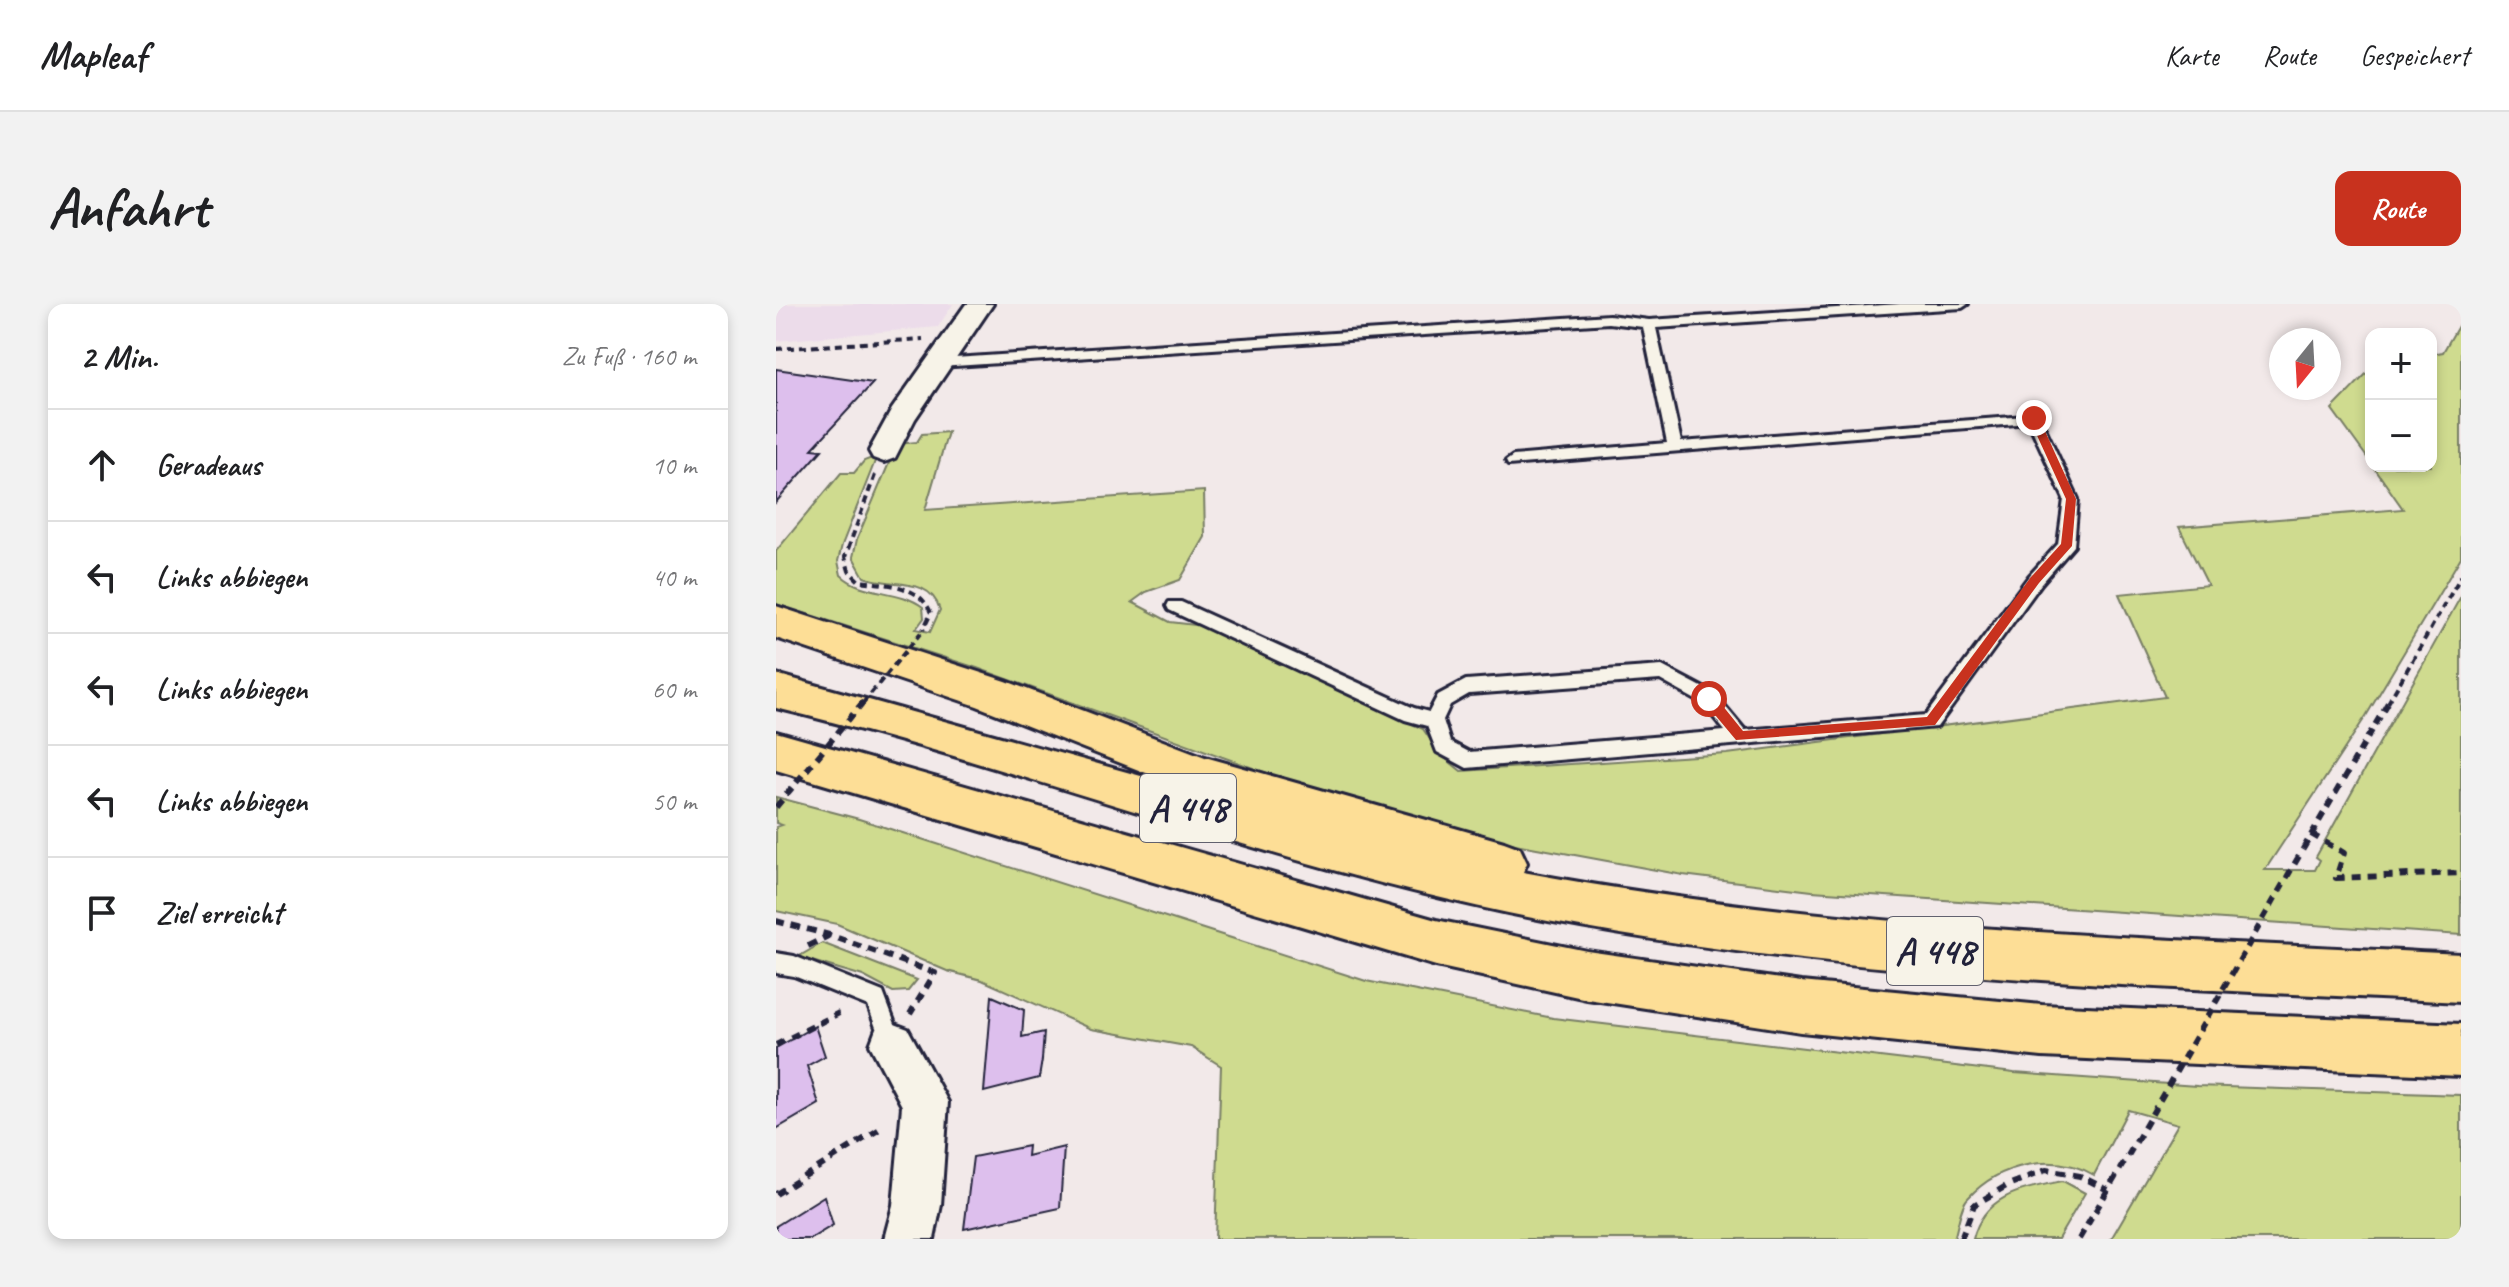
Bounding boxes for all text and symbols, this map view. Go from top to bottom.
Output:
text: Mapleaf [40,32,146,79]
text: Karte [2165,38,2219,73]
text: Route [2263,38,2316,73]
text: Gespeichert [2360,38,2469,73]
button: Route [2335,171,2461,246]
text: Anfahrt [48,173,208,244]
north arrow [2269,328,2341,400]
map controls [2365,328,2437,472]
button: + [2365,328,2437,400]
text: 2 Min. [80,335,158,378]
text: Zu Fuß · 160 m [562,340,696,373]
route end [2016,400,2052,436]
button: − [2365,400,2437,472]
icon: ahead [80,443,124,487]
text: Geradeaus [156,446,261,484]
text: 10 m [652,449,696,482]
icon: left [80,555,124,599]
text: Links abbiegen [156,558,307,596]
text: 40 m [652,561,696,594]
icon: left [80,667,124,711]
text: Links abbiegen [156,670,307,708]
text: 60 m [652,673,696,706]
route start [1691,681,1727,717]
road number: A 448 [1140,774,1236,842]
icon: left [80,779,124,823]
text: Links abbiegen [156,782,307,820]
text: 50 m [652,785,696,818]
icon: arrive [80,891,124,935]
text: Ziel erreicht [156,894,282,932]
road number: A 448 [1887,917,1983,985]

